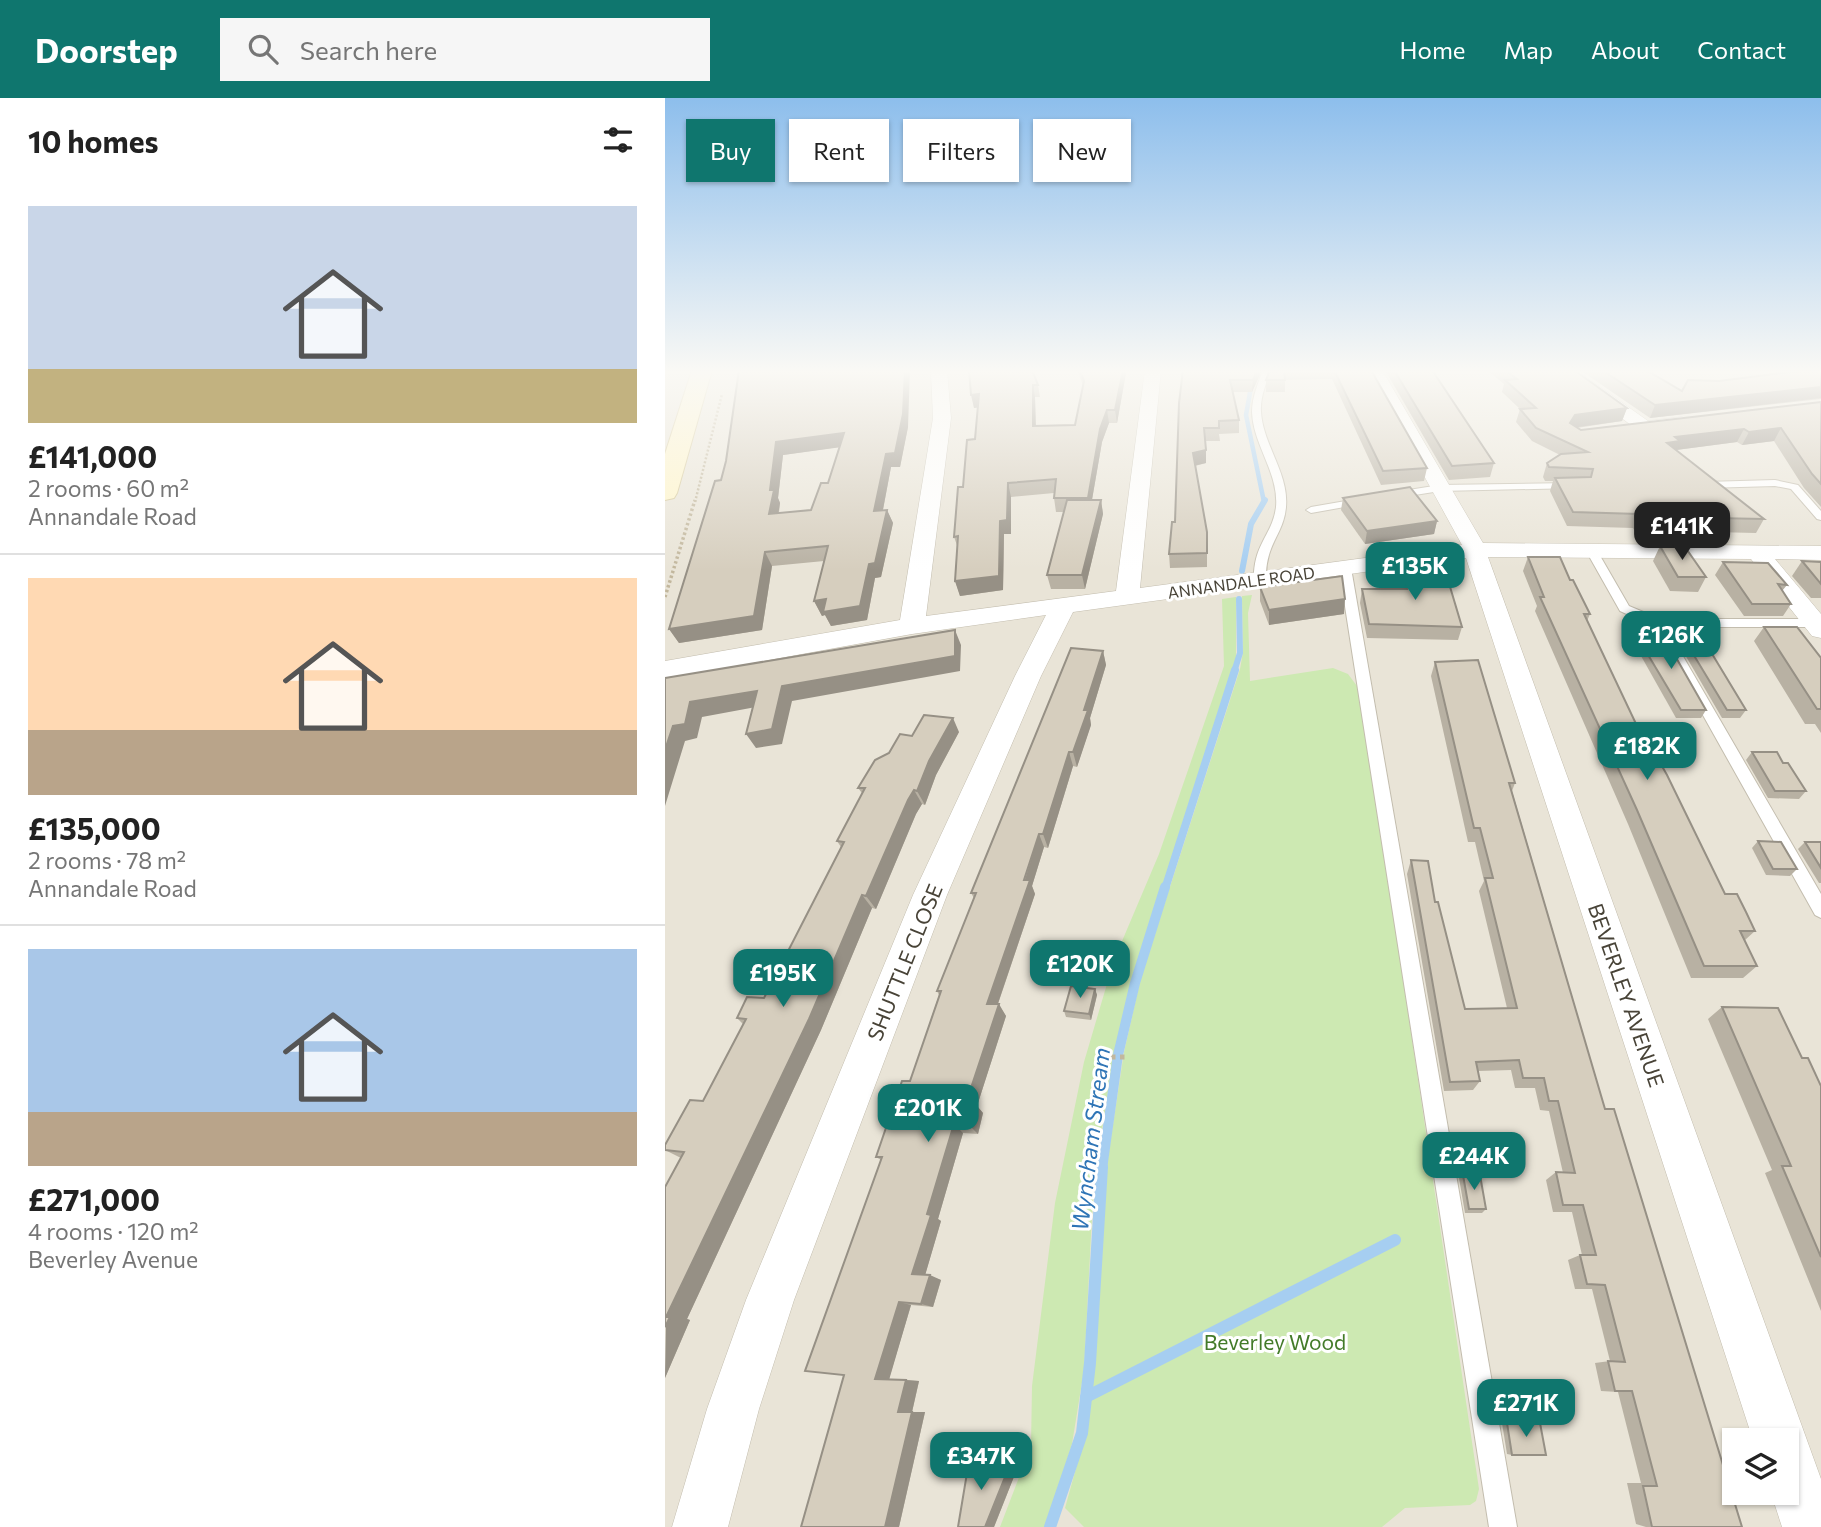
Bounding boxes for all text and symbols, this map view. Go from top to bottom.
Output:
search box [220,18,710,81]
text: Doorstep [35,29,178,70]
icon: search [244,30,282,68]
text: Search here [300,34,437,65]
text: Home [1400,35,1466,64]
text: Map [1504,35,1553,64]
text: About [1591,35,1659,64]
text: Contact [1697,35,1786,64]
chip: Buy [686,119,775,182]
chip: Rent [789,119,889,182]
chip: Filters [903,119,1019,182]
chip: New [1033,119,1131,182]
icon: filters [599,121,637,159]
text: 10 homes [28,122,158,159]
icon: home [270,251,396,377]
text: £141,000 [28,437,157,474]
text: 2 rooms · 60 m² [28,474,189,502]
text: Annandale Road [28,502,197,530]
pin: £141K [1633,503,1731,562]
text: £141K [1650,511,1714,539]
pin: £135K [1366,542,1464,602]
text: £135K [1382,551,1448,579]
street label: ANNANDALE ROAD [1166,562,1316,602]
pin: £126K [1622,612,1720,671]
text: £126K [1637,620,1705,648]
icon: home [270,623,396,749]
pin: £182K [1598,722,1696,782]
text: £182K [1613,731,1681,759]
text: £135,000 [28,809,161,846]
text: 2 rooms · 78 m² [28,846,186,874]
text: Annandale Road [28,874,197,902]
street label: SHUTTLE CLOSE [861,880,947,1044]
street label: BEVERLEY AVENUE [1584,900,1670,1090]
pin: £120K [1031,940,1129,1000]
text: £120K [1046,949,1114,977]
pin: £195K [734,950,832,1009]
text: £195K [749,958,817,986]
icon: home [270,994,396,1120]
water label: Wyncham Stream [1065,1046,1115,1232]
pin: £201K [879,1084,977,1144]
text: £201K [894,1093,962,1121]
pin: £244K [1425,1132,1523,1192]
text: £244K [1438,1141,1510,1169]
text: £271,000 [28,1180,160,1217]
text: 4 rooms · 120 m² [28,1217,199,1245]
text: Beverley Avenue [28,1245,198,1273]
park label: Beverley Wood [1204,1329,1346,1354]
pin: £271K [1477,1380,1575,1439]
text: £271K [1493,1388,1559,1416]
map controls [1722,1428,1799,1505]
button: layers [1722,1428,1799,1505]
pin: £347K [932,1432,1030,1492]
text: £347K [946,1441,1016,1469]

